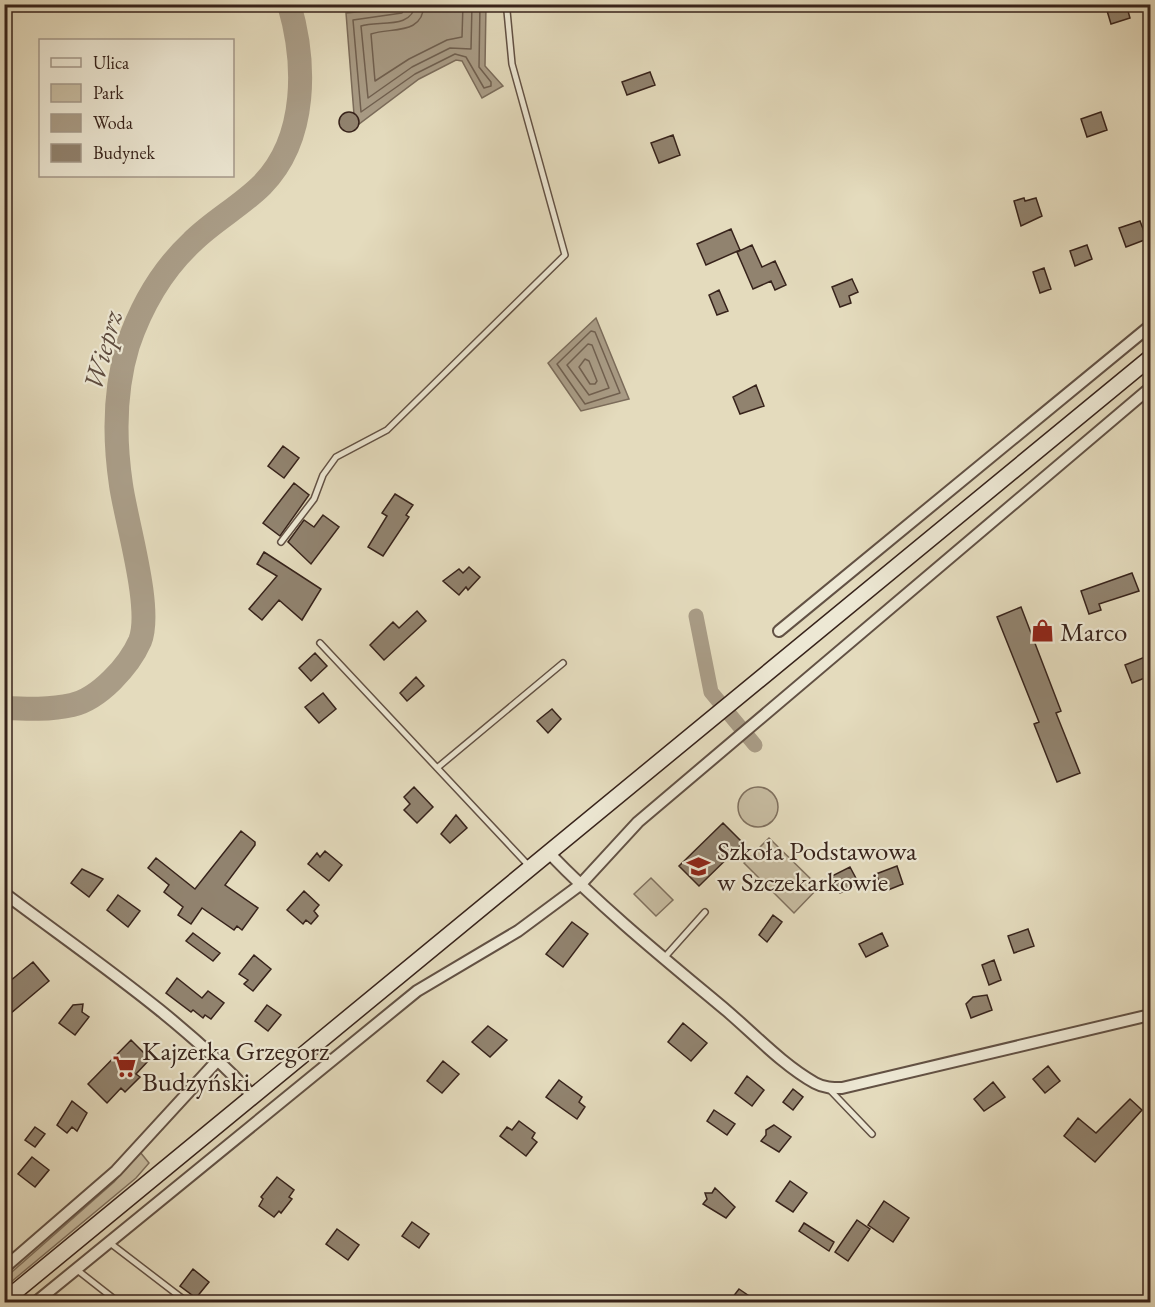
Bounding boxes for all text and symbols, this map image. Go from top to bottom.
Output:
legend [39,39,234,177]
text: Ulica [93,51,130,74]
text: Park [93,81,124,104]
text: Woda [93,111,134,134]
text: Budynek [93,141,156,164]
water label: Wieprz [74,306,130,394]
place label: Marco [1060,614,1127,649]
shop icon: Marco [1029,618,1055,644]
place label: Szkoła Podstawowa w Szczekarkowie [717,833,917,899]
school or university icon: Szkoła Podstawowa w Szczekarkowie [686,853,712,879]
place label: Kajzerka Grzegorz Budzyński [142,1033,330,1099]
supermarket icon: Kajzerka Grzegorz Budzyński [111,1053,137,1079]

